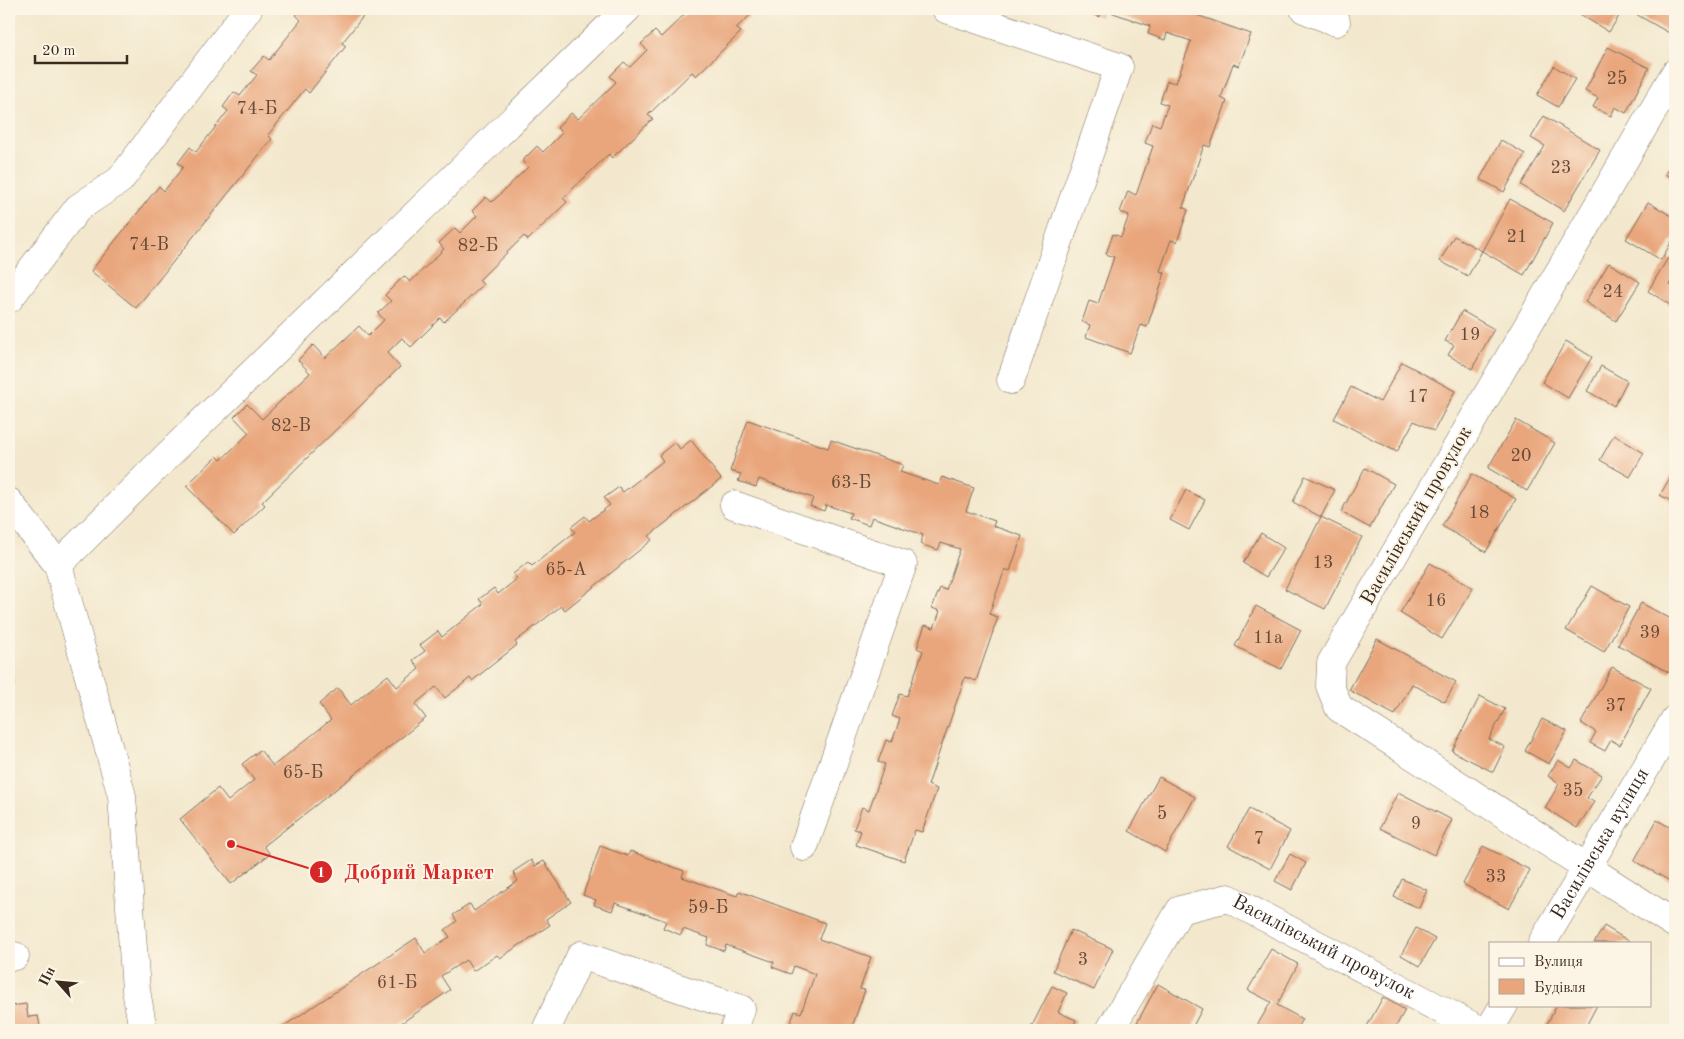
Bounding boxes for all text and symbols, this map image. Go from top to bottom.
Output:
scale bar [35,32,128,64]
text: 20 m [42,44,76,59]
house number: 25 [1607,70,1627,88]
house number: 74-Б [237,100,277,118]
house number: 23 [1551,159,1571,177]
house number: 21 [1507,228,1527,246]
house number: 74-В [129,236,169,254]
house number: 82-Б [458,237,498,255]
house number: 24 [1603,283,1623,301]
house number: 19 [1460,326,1480,344]
house number: 17 [1408,388,1428,406]
house number: 82-В [271,417,311,435]
street label: Василівський провулок [1358,423,1476,609]
house number: 20 [1511,447,1531,465]
house number: 63-Б [831,474,871,492]
house number: 18 [1469,504,1489,522]
house number: 13 [1313,554,1333,572]
house number: 65-А [545,561,587,579]
house number: 16 [1426,592,1446,610]
house number: 39 [1640,624,1660,642]
house number: 11а [1253,629,1283,647]
house number: 37 [1606,697,1626,715]
house number: 65-Б [283,764,323,782]
street label: Василівська вулиця [1548,765,1653,923]
house number: 35 [1563,782,1583,800]
house number: 5 [1157,805,1167,823]
house number: 9 [1411,815,1421,833]
house number: 7 [1254,830,1264,848]
callout: Добрий Маркет [309,854,504,890]
text: Добрий Маркет [344,863,494,884]
text: 1 [317,866,325,881]
house number: 33 [1486,868,1506,886]
street label: Василівський провулок [1229,892,1418,1004]
house number: 59-Б [688,899,728,917]
legend [1489,942,1652,1006]
house number: 3 [1078,951,1088,969]
text: Вулиця [1534,955,1583,970]
north arrow [32,956,82,1006]
text: Пн [37,965,58,988]
house number: 61-Б [377,974,417,992]
text: Будівля [1534,981,1586,996]

